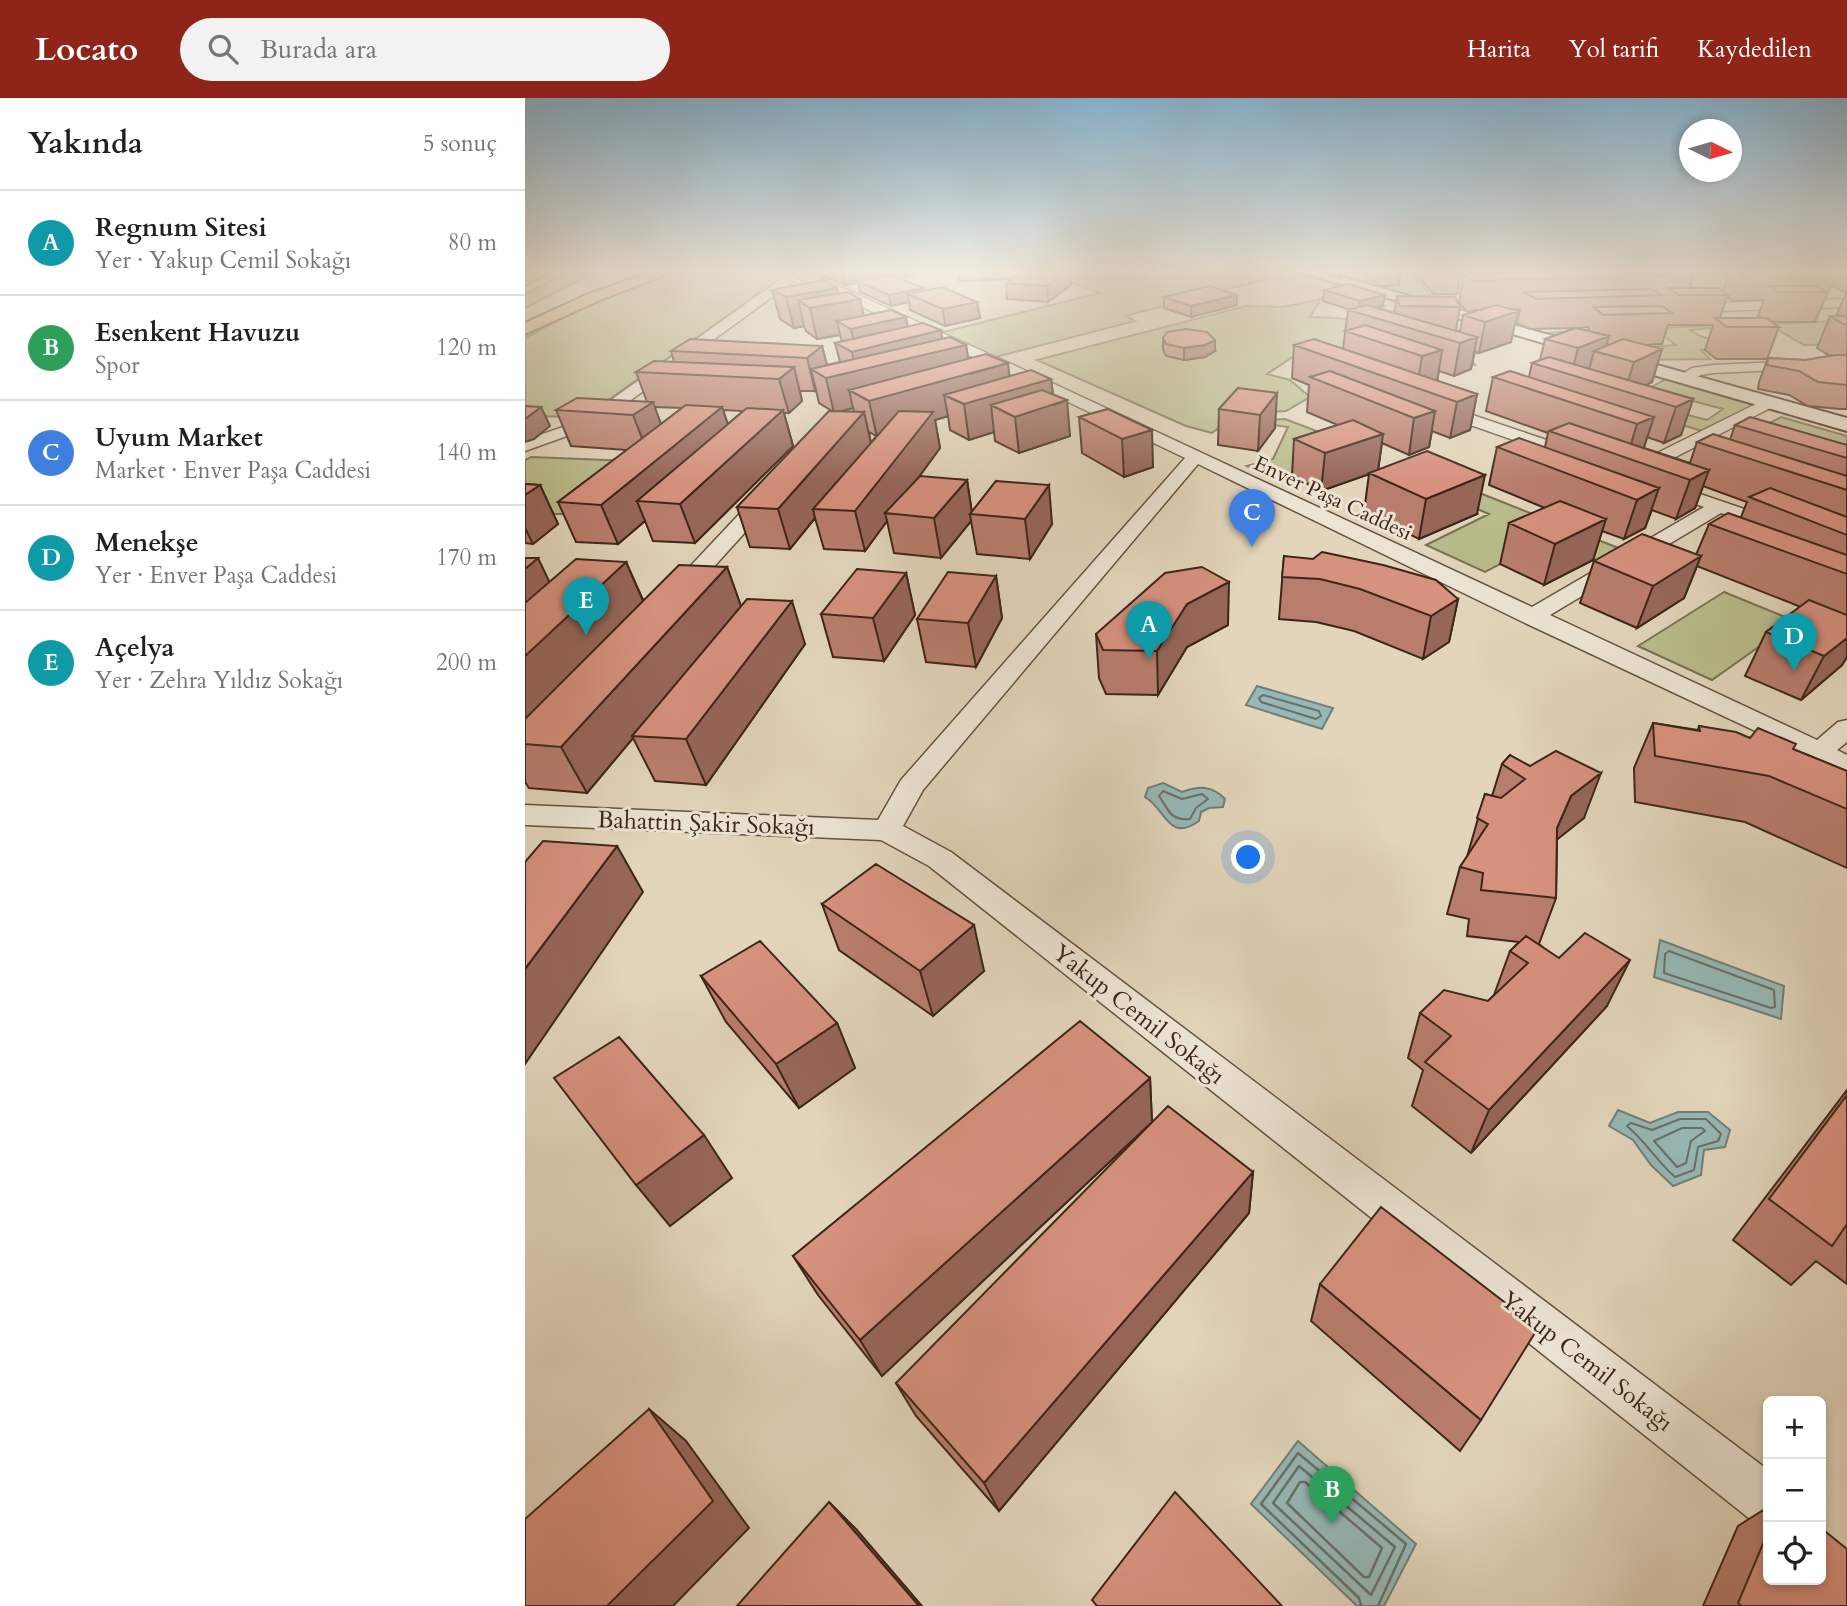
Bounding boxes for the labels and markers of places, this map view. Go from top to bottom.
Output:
pin: C [1229,489,1275,547]
pin: E [563,577,609,635]
pin: A [1126,601,1172,659]
pin: D [1771,613,1817,671]
pin: B [1309,1466,1355,1524]

